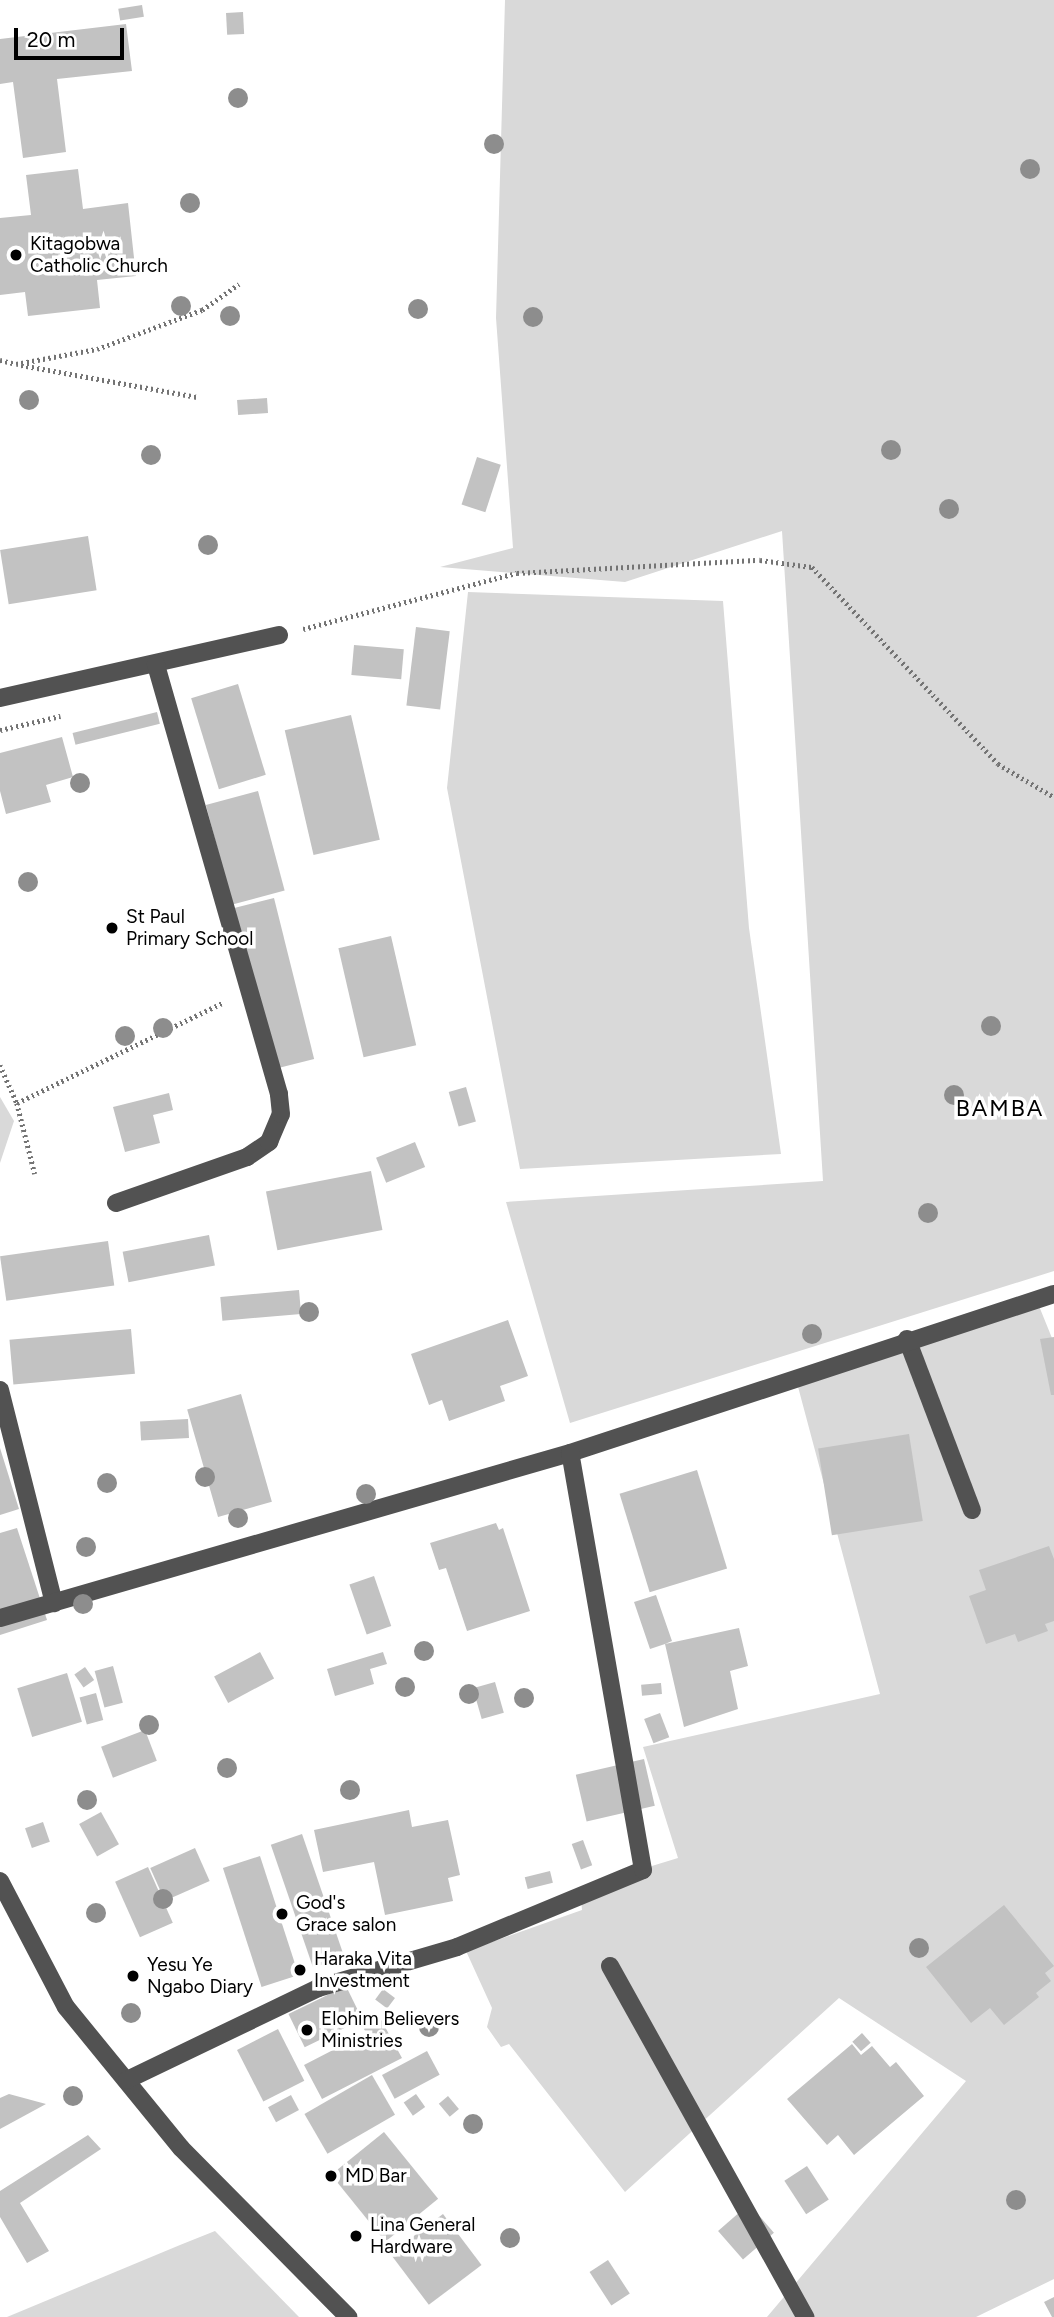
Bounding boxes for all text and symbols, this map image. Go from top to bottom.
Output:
scale bar [18,14,128,58]
text: 20 m [27,27,75,52]
place label: Kitagobwa Catholic Church [30,233,168,277]
marker: Kitagobwa Catholic Church [8,247,24,263]
place label: St Paul Primary School [126,906,253,950]
marker: St Paul Primary School [104,920,120,936]
district label: BAMBA [956,1094,1044,1122]
place label: God's Grace salon [296,1892,396,1936]
marker: God's Grace salon [274,1906,290,1922]
place label: Haraka Vita Investment [314,1948,412,1992]
place label: Yesu Ye Ngabo Diary [147,1954,253,1998]
marker: Haraka Vita Investment [292,1962,308,1978]
marker: Yesu Ye Ngabo Diary [125,1968,141,1984]
place label: Elohim Believers Ministries [321,2008,459,2052]
marker: Elohim Believers Ministries [299,2022,315,2038]
place label: MD Bar [345,2165,407,2187]
marker: MD Bar [323,2168,339,2184]
place label: Lina General Hardware [370,2214,475,2258]
marker: Lina General Hardware [348,2228,364,2244]

